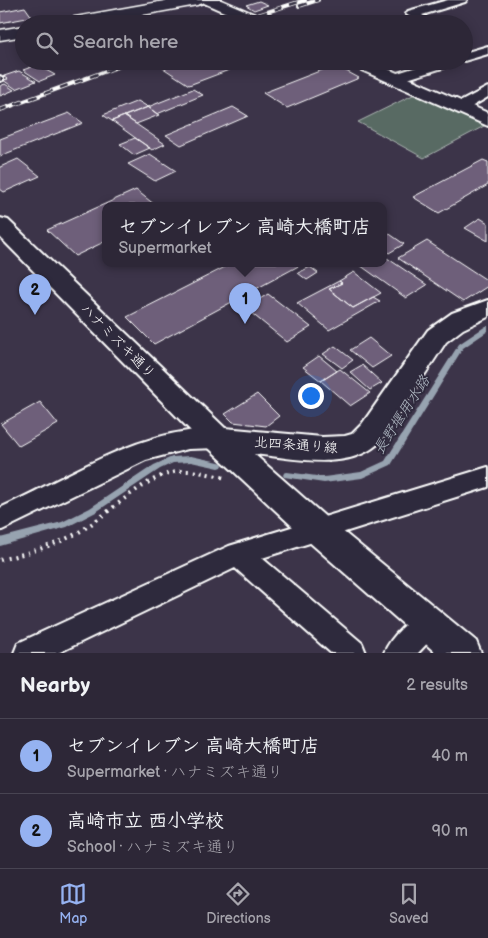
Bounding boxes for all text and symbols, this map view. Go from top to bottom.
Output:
search box [15,15,473,70]
icon: search [33,29,61,57]
text: Search here [73,31,178,54]
popup [102,202,387,267]
text: セブンイレブン 高崎大橋町店 [118,216,371,239]
text: Supermarket [118,239,212,258]
pin: 2 [19,274,51,315]
pin: 1 [229,283,261,324]
street label: ハナミズキ通り [77,300,159,382]
water label: 長野堰用水路 [370,371,435,458]
your location [298,383,324,409]
street label: 北四条通り線 [254,434,338,456]
text: Nearby [20,673,90,698]
text: 2 results [406,676,468,695]
text: セブンイレブン 高崎大橋町店 [67,735,319,758]
text: 1 [33,747,39,766]
text: 40 m [431,747,468,766]
text: Supermarket · ハナミズキ通り [67,763,283,782]
text: 高崎市立 西小学校 [67,810,224,833]
text: 2 [31,822,41,841]
text: 90 m [432,822,468,841]
text: School · ハナミズキ通り [67,838,239,857]
tab: Map [59,880,88,927]
tab: Directions [206,880,271,927]
tab: Saved [389,880,429,927]

